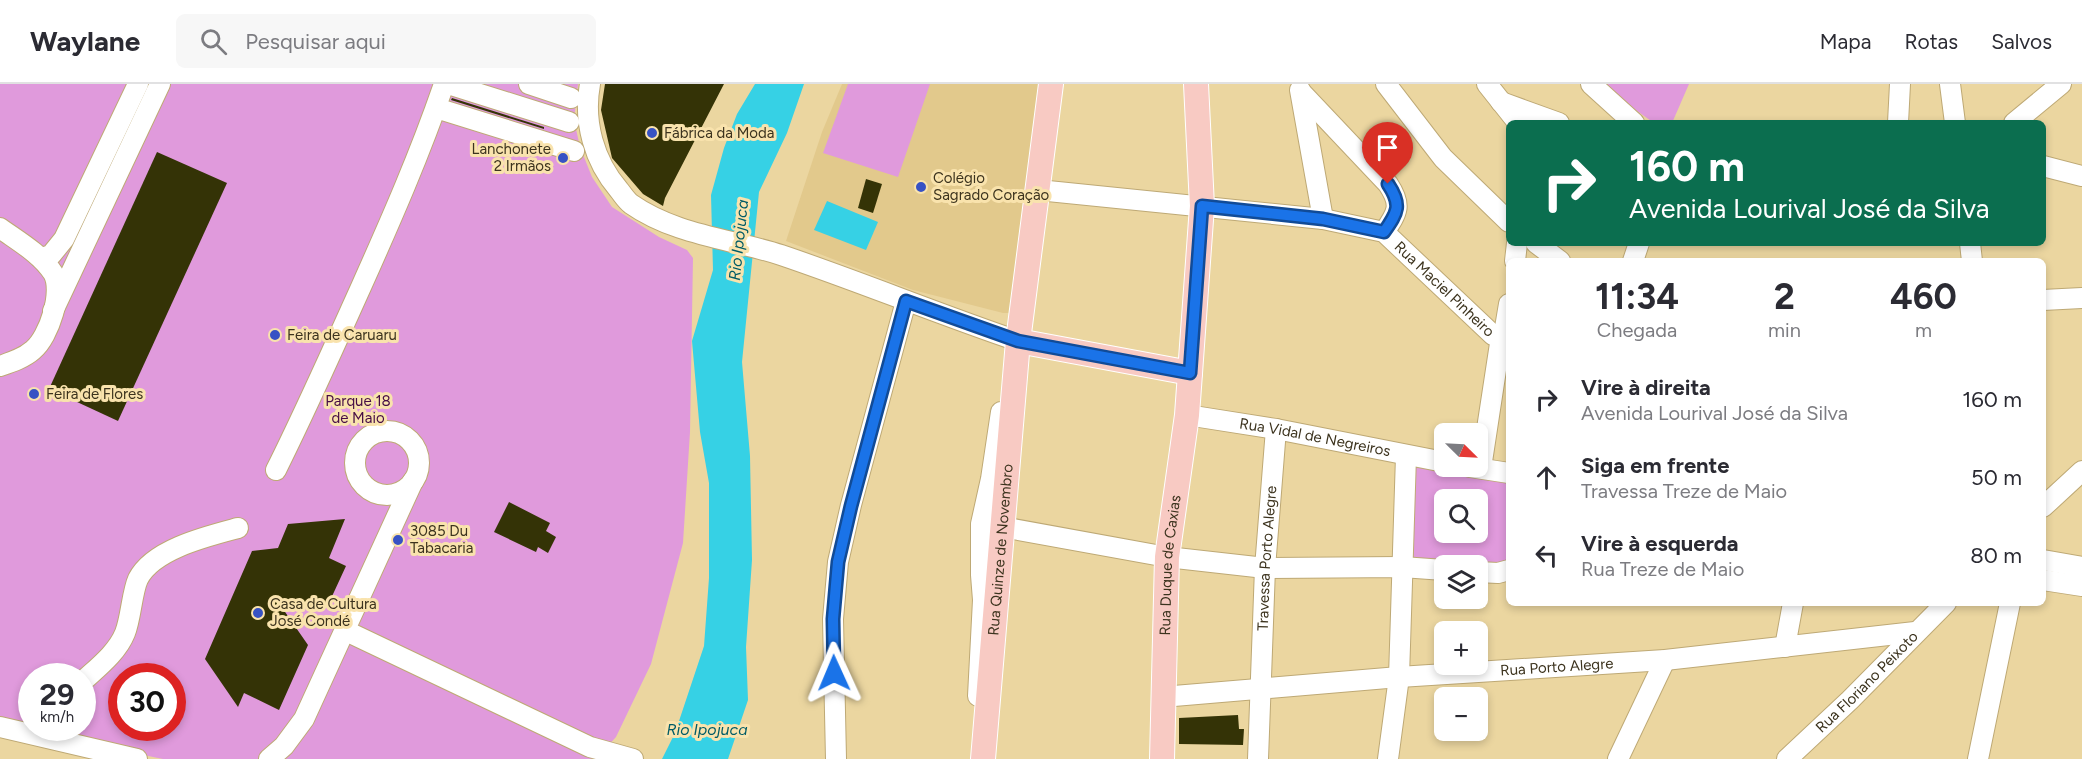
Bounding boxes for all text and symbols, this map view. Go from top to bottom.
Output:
search box [176,14,596,68]
text: Waylane [30,24,140,58]
icon: search [197,25,230,58]
text: Pesquisar aqui [245,28,386,55]
text: Mapa [1820,29,1871,54]
text: Rotas [1904,29,1958,54]
text: Salvos [1991,29,2052,54]
pin [1362,122,1413,184]
place label: Fábrica da Moda [664,124,774,142]
marker: Fábrica da Moda [645,126,659,140]
icon: arrive [1371,131,1404,164]
place label: Lanchonete 2 Irmãos [472,140,551,175]
text: 160 m [1629,141,1745,192]
icon: right [1530,144,1608,222]
marker: Lanchonete 2 Irmãos [556,151,570,165]
place label: Colégio Sagrado Coração [933,169,1050,204]
marker: Colégio Sagrado Coração [914,180,928,194]
text: Avenida Lourival José da Silva [1629,192,1989,225]
water label: Rio Ipojuca [725,199,752,281]
street label: Rua Maciel Pinheiro [1391,238,1498,341]
text: 11:34 [1595,275,1679,318]
text: 2 [1774,275,1795,318]
text: 460 [1890,275,1957,318]
text: Chegada [1597,318,1677,342]
text: min [1768,318,1801,342]
text: m [1915,318,1932,342]
place label: Feira de Caruaru [287,326,397,344]
marker: Feira de Caruaru [268,328,282,342]
text: Vire à direita [1581,374,1711,401]
icon: right [1530,383,1563,416]
place label: Feira de Flores [46,385,143,403]
text: 160 m [1962,386,2022,413]
marker: Feira de Flores [27,387,41,401]
park label: Parque 18 de Maio [325,392,391,427]
text: Avenida Lourival José da Silva [1581,401,1848,425]
street label: Rua Vidal de Negreiros [1238,414,1392,460]
north arrow [1434,423,1488,477]
map controls [1434,423,1488,741]
text: Siga em frente [1581,452,1729,479]
icon: ahead [1530,461,1563,494]
street label: Rua Quinze de Novembro [984,463,1017,636]
text: 50 m [1971,464,2022,491]
text: Travessa Treze de Maio [1581,479,1787,503]
street label: Travessa Porto Alegre [1254,485,1280,631]
button: search [1434,489,1488,543]
street label: Rua Duque de Caxias [1156,494,1185,636]
place label: 3085 Du Tabacaria [410,522,473,557]
text: Vire à esquerda [1581,530,1739,557]
marker: 3085 Du Tabacaria [391,533,405,547]
icon: left [1530,539,1563,572]
text: 80 m [1970,542,2022,569]
button: layers [1434,555,1488,609]
text: Rua Treze de Maio [1581,557,1744,581]
place label: Casa de Cultura José Condé [270,595,377,630]
marker: Casa de Cultura José Condé [251,606,265,620]
button: + [1434,621,1488,675]
street label: Rua Floriano Peixoto [1812,627,1922,736]
position arrow [802,641,866,705]
street label: Rua Porto Alegre [1500,654,1614,680]
speed limit sign: 30 [108,663,186,741]
text: 29 [40,676,74,713]
button: − [1434,687,1488,741]
text: km/h [40,708,74,726]
water label: Rio Ipojuca [666,720,748,739]

